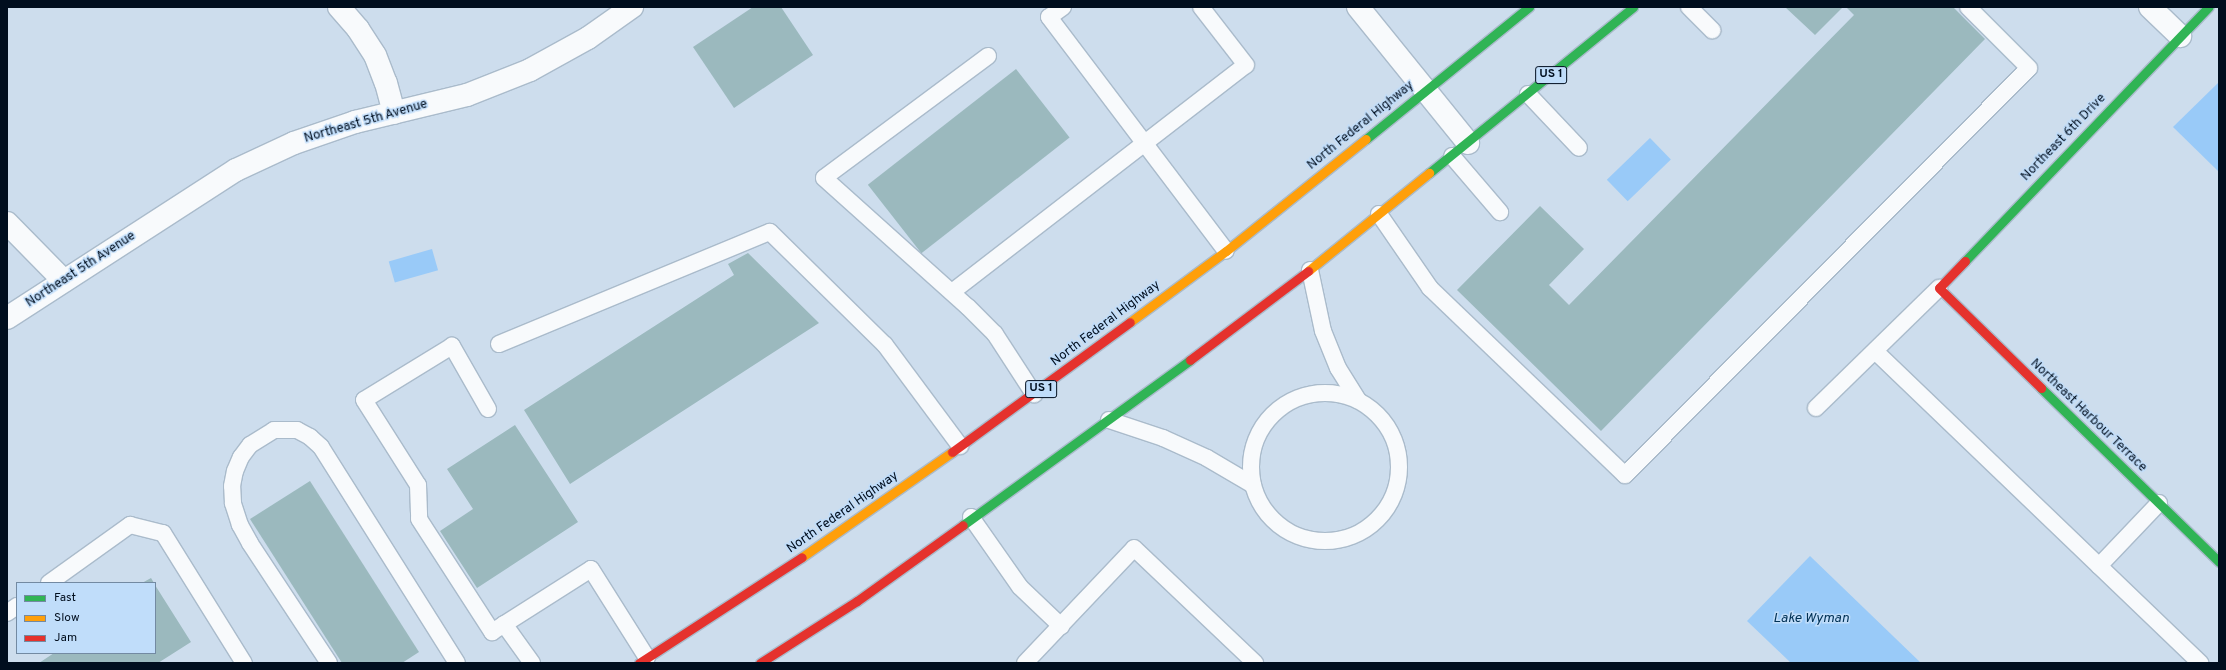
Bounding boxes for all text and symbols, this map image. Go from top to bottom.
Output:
road number: US 1 [1535,65,1567,85]
street label: North Federal Highway [1305,78,1417,174]
street label: Northeast 6th Drive [2018,91,2110,185]
street label: Northeast 5th Avenue [302,97,430,147]
street label: Northeast 5th Avenue [23,229,139,311]
street label: North Federal Highway [1048,278,1164,370]
street label: Northeast Harbour Terrace [2026,356,2150,476]
road number: US 1 [1025,379,1057,399]
street label: North Federal Highway [784,469,902,557]
legend [16,582,156,654]
text: Fast [54,590,76,606]
text: Slow [54,610,80,626]
water label: Lake Wyman [1773,611,1849,627]
text: Jam [54,630,77,646]

